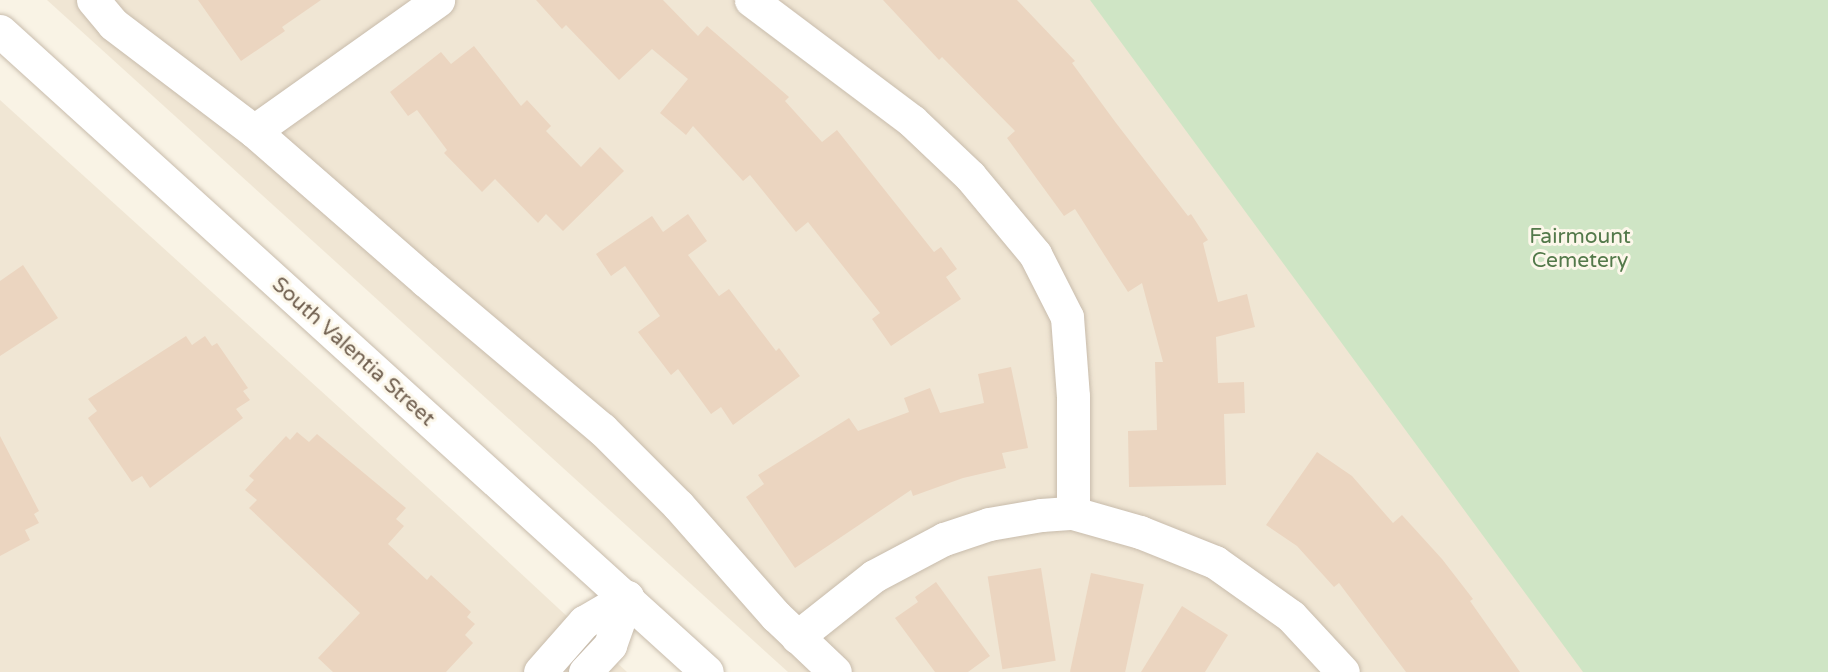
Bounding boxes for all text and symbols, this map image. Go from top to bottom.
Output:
park label: Fairmount Cemetery [1529,224,1631,274]
street label: South Valentia Street [266,272,440,432]

